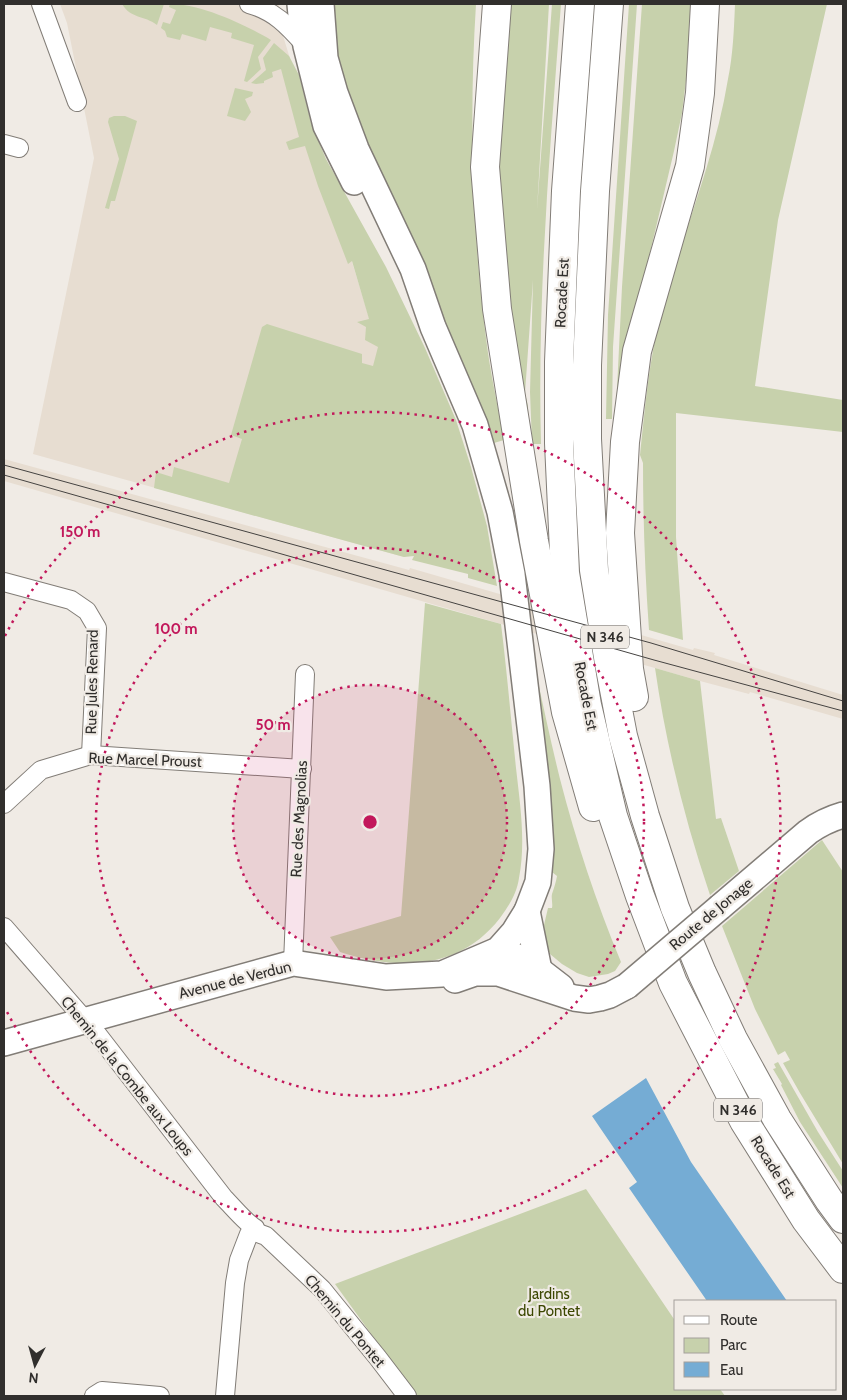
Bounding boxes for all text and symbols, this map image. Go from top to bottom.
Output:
street label: Rocade Est [551,258,573,328]
text: 150 m [60,523,100,541]
text: 100 m [154,620,198,638]
road number: N 346 [581,626,629,649]
street label: Rue Jules Renard [82,629,102,735]
street label: Rocade Est [570,660,602,732]
text: 50 m [255,716,291,734]
street label: Rue Marcel Proust [88,749,202,771]
street label: Rue des Magnolias [287,760,311,878]
centre of rings [361,813,379,831]
street label: Route de Jonage [666,874,756,954]
street label: Avenue de Verdun [177,957,293,1003]
street label: Chemin de la Combe aux Loups [57,993,197,1159]
road number: N 346 [714,1098,762,1122]
street label: Rocade Est [747,1133,799,1201]
street label: Chemin du Pontet [301,1271,389,1371]
park label: Jardins du Pontet [518,1285,580,1320]
legend [674,1300,837,1390]
text: Route [720,1311,758,1329]
text: Parc [720,1336,747,1354]
north arrow [10,1340,60,1390]
text: Eau [720,1361,743,1379]
text: N [28,1368,40,1387]

